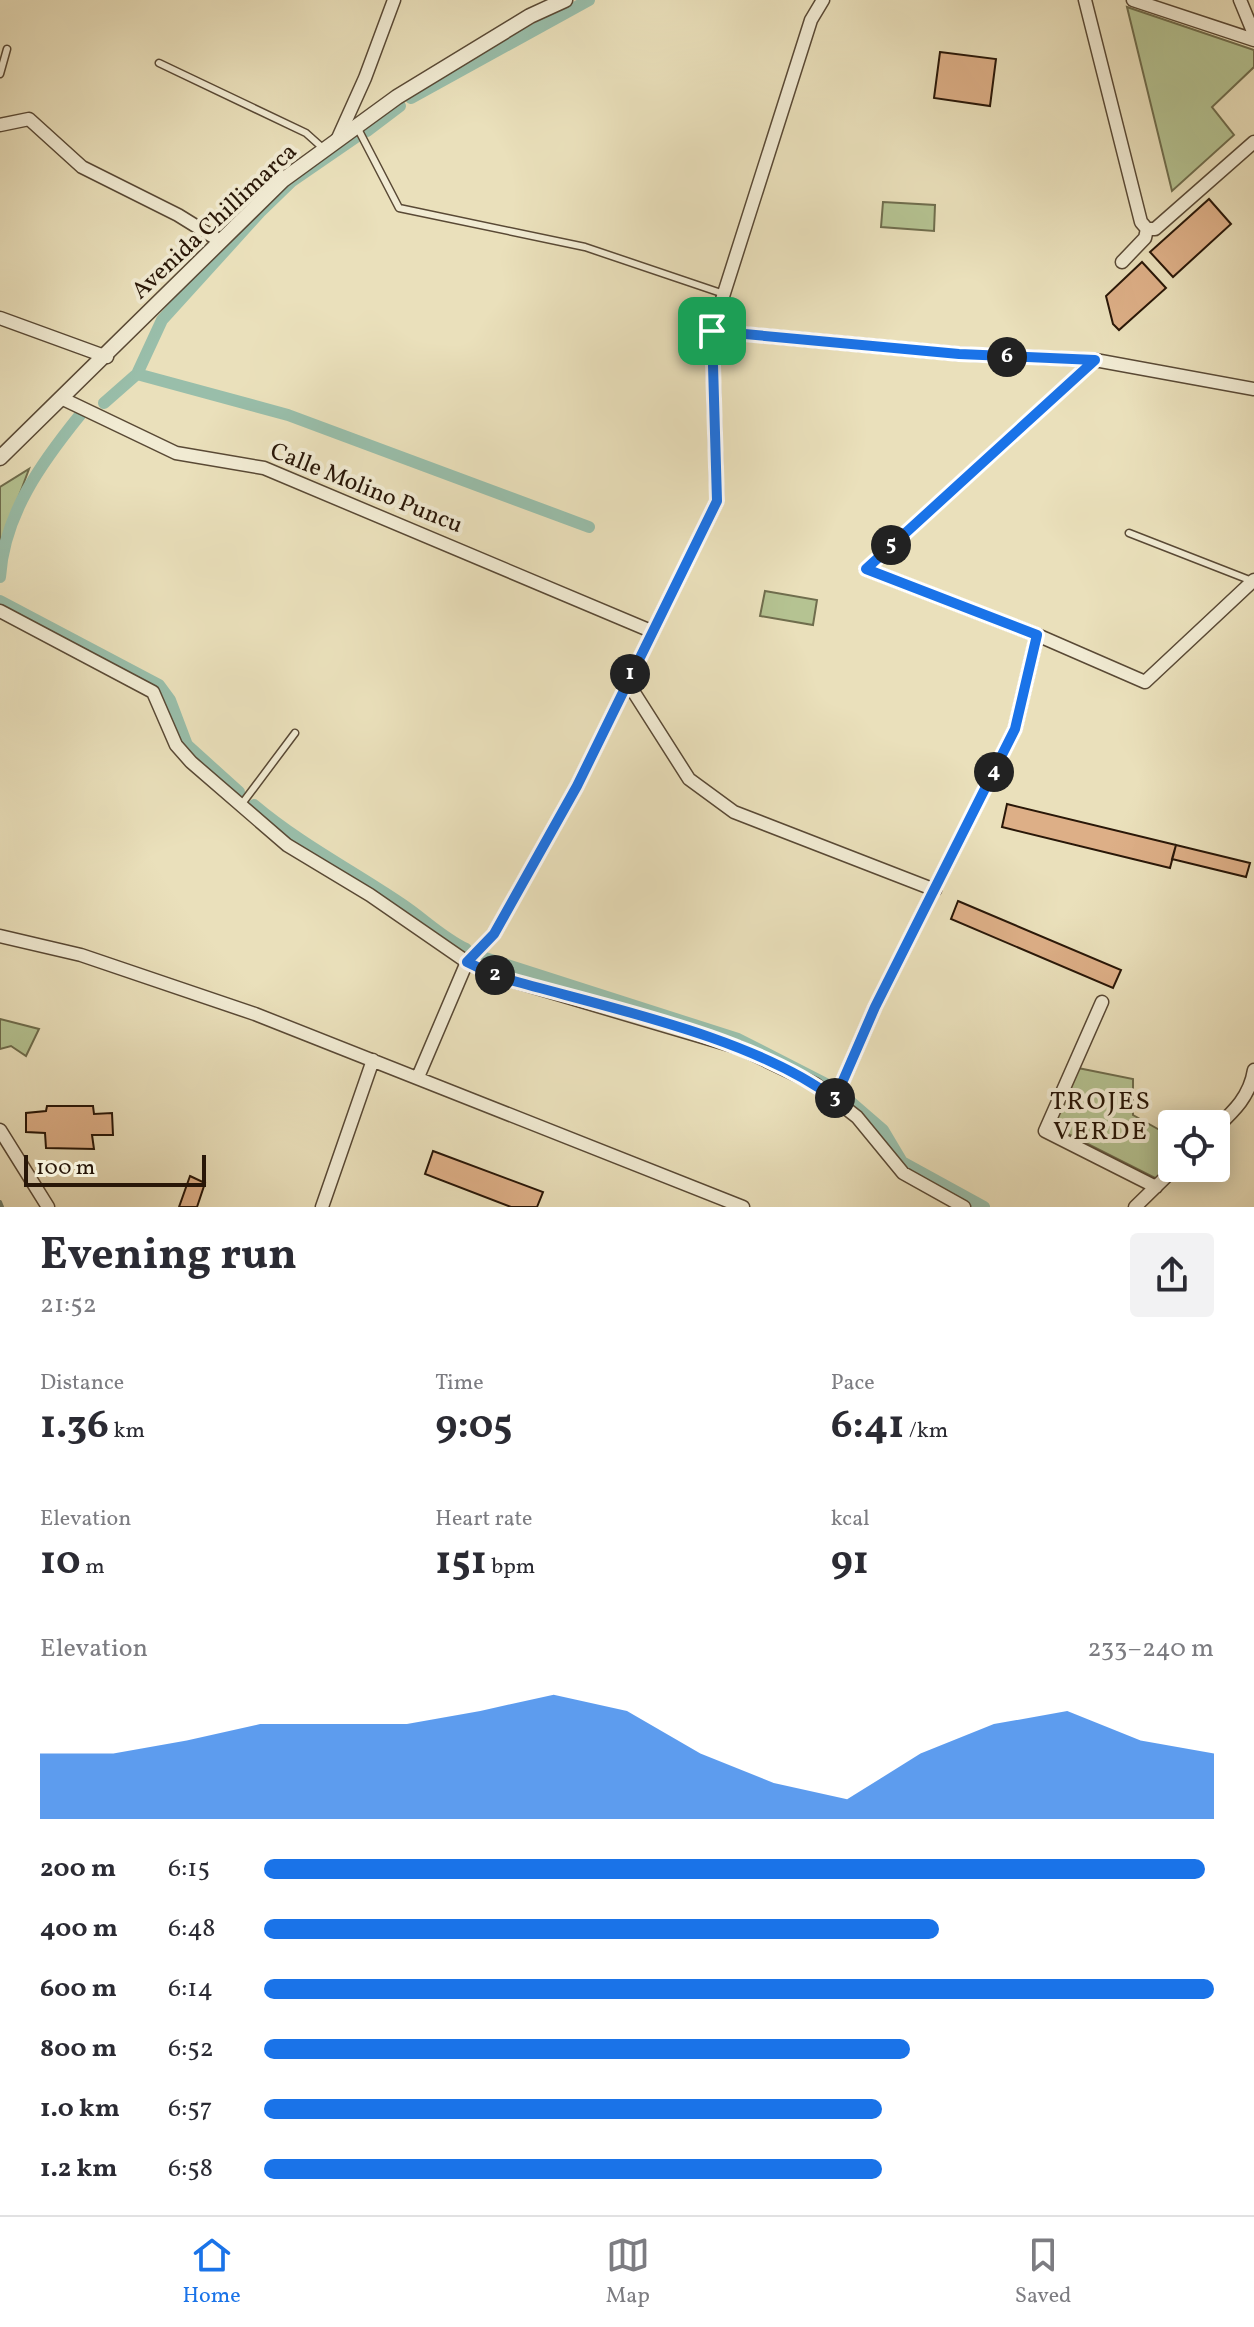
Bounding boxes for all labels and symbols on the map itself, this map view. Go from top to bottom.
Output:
street label: Avenida Chillimarca [124,136,306,308]
pin [678,297,746,365]
pin: 6 [987,337,1027,377]
street label: Calle Molino Puncu [265,435,467,543]
pin: 5 [871,525,911,565]
pin: 1 [610,654,650,694]
pin: 4 [974,752,1014,792]
pin: 2 [475,955,515,995]
pin: 3 [815,1078,855,1118]
district label: TROJES VERDE [1050,1084,1152,1150]
scale bar [24,1151,206,1187]

